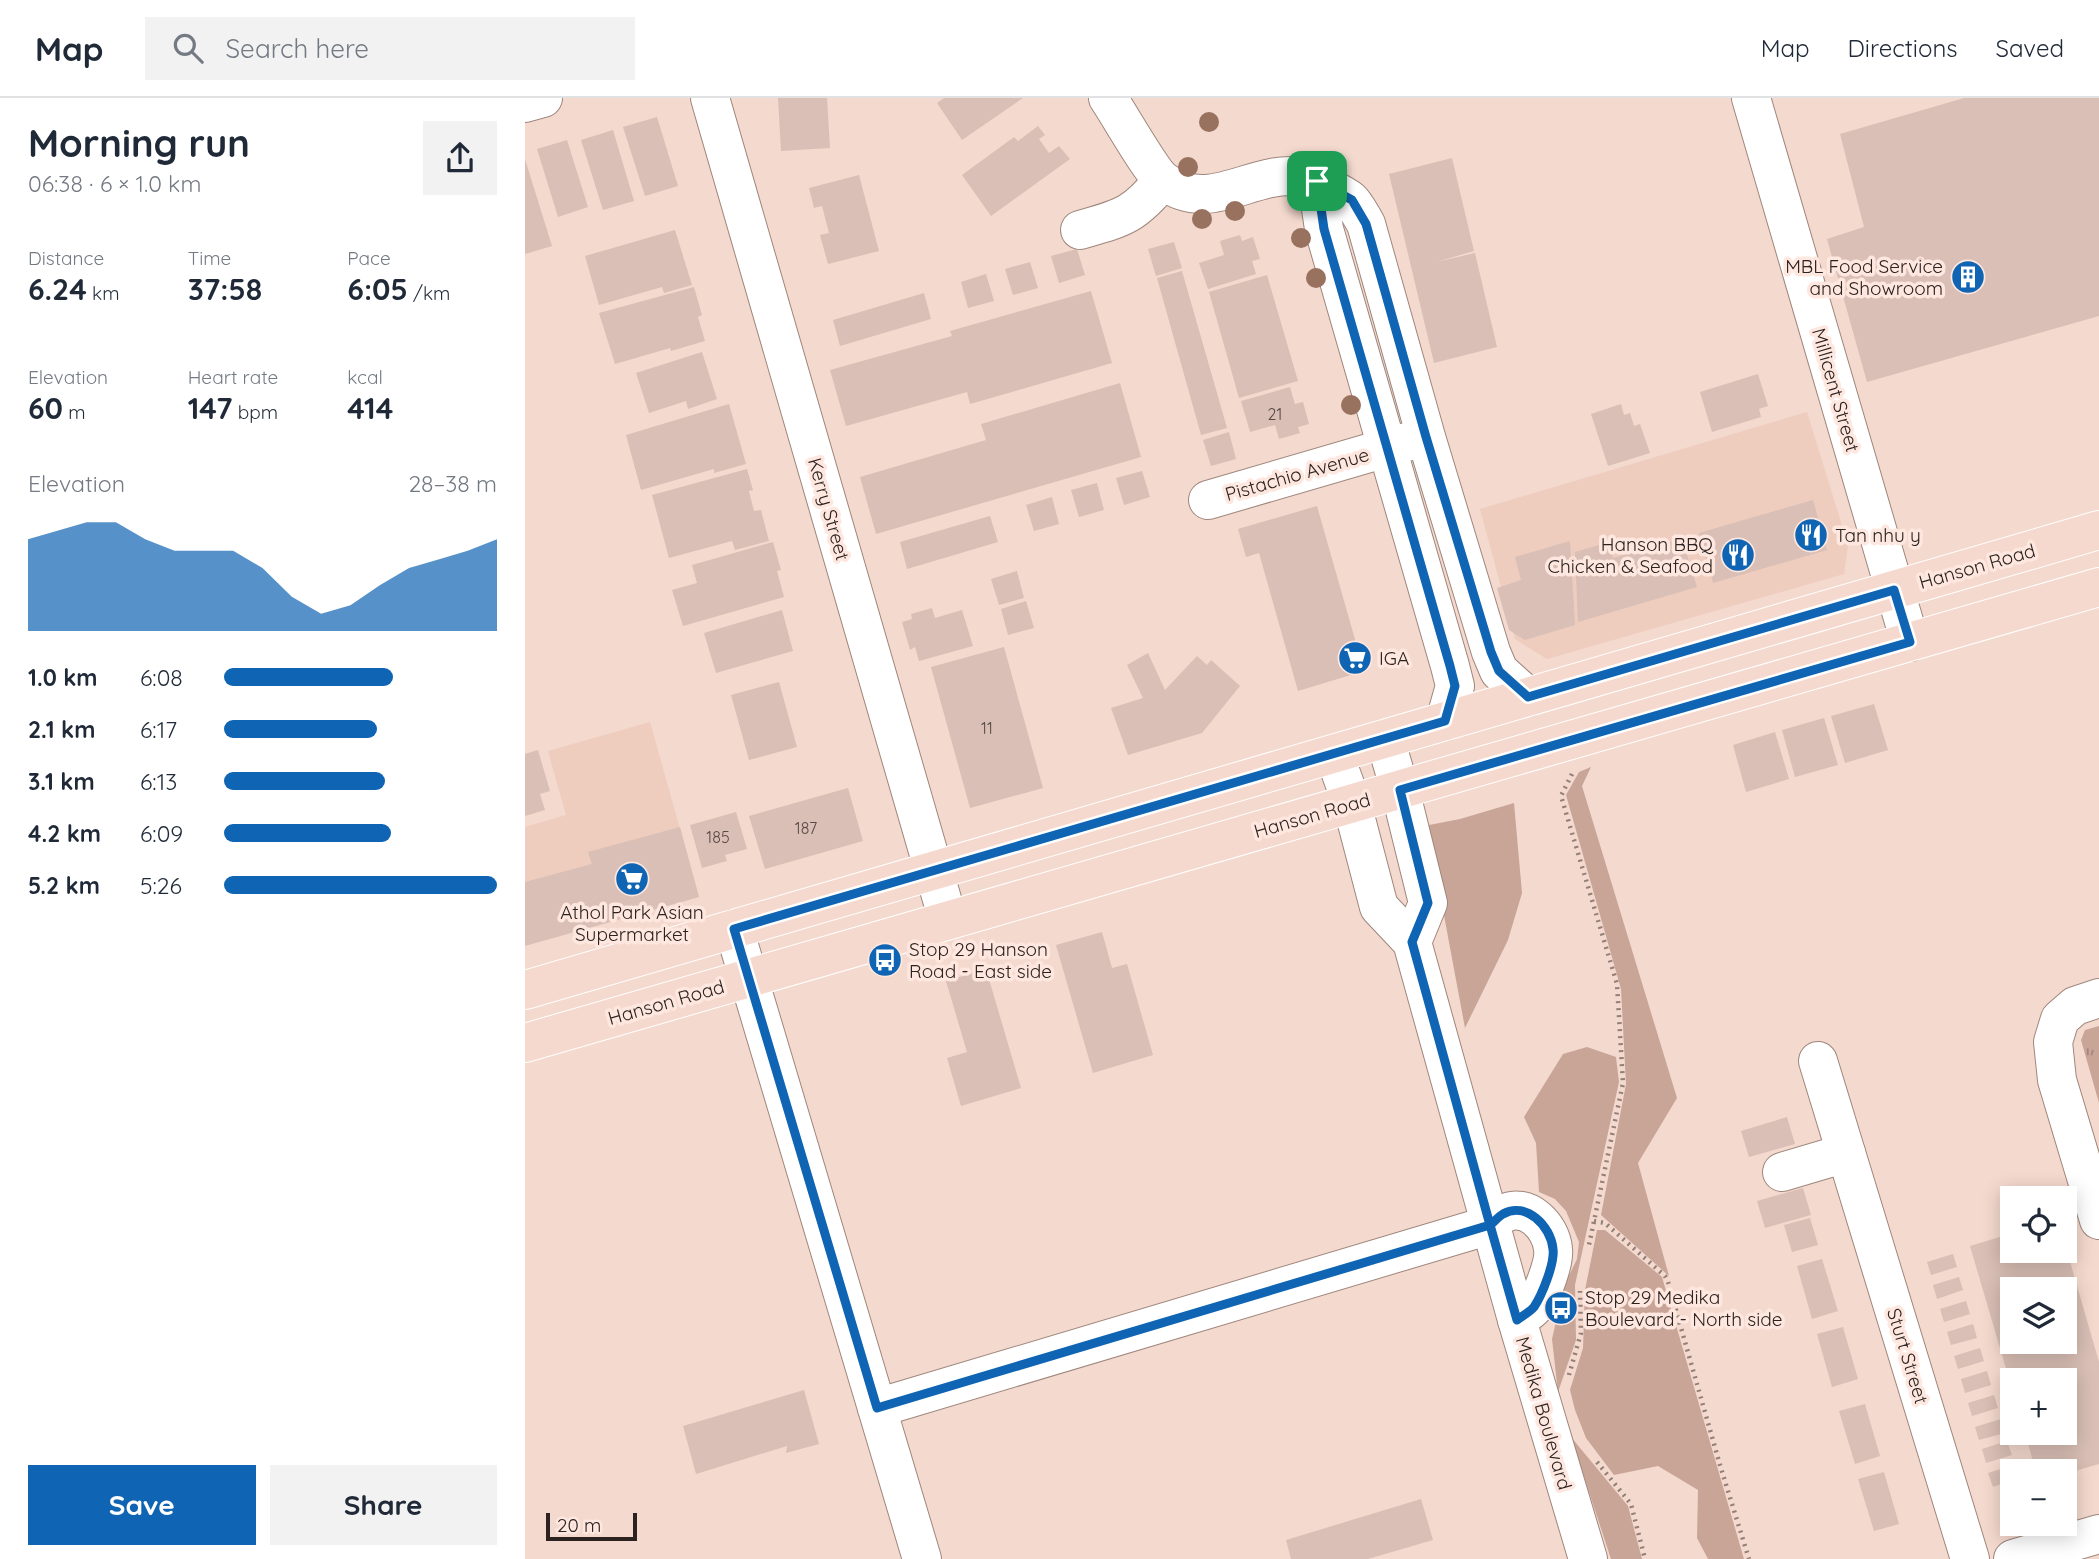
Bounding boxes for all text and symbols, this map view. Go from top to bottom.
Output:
search box [145,17,635,80]
text: Map [35,28,103,69]
icon: search [169,29,207,67]
text: Search here [225,32,369,65]
text: Map [1761,33,1810,63]
text: Directions [1848,33,1958,63]
text: Saved [1996,33,2064,63]
text: Morning run [28,119,250,167]
button: share [423,121,497,195]
pin [1287,151,1347,211]
icon: arrive [1298,162,1336,200]
text: 06:38 · 6 × 1.0 km [28,169,201,198]
text: Distance [28,246,104,270]
text: Time [188,246,231,270]
text: Pace [347,246,391,270]
place label: MBL Food Service and Showroom [1785,254,1943,300]
building icon: MBL Food Service and Showroom [1949,258,1987,296]
text: 6.24 [28,270,87,308]
text: 37:58 [188,270,262,308]
text: 6:05 [347,270,408,308]
text: km [87,281,119,305]
text: /km [408,281,450,305]
street label: Millicent Street [1807,325,1865,455]
text: Elevation [28,365,108,389]
text: Heart rate [188,365,278,389]
text: kcal [347,365,383,389]
text: 60 [28,389,63,427]
text: 147 [188,389,233,427]
text: 414 [347,389,393,427]
text: m [63,400,86,424]
text: bpm [233,400,278,424]
house number: 21 [1268,404,1282,424]
street label: Pistachio Avenue [1222,442,1372,506]
street label: Kerry Street [803,455,855,563]
text: Elevation [28,469,125,498]
text: 28–38 m [408,469,497,498]
restaurant icon: Tan nhu y [1792,516,1830,554]
place label: Tan nhu y [1835,523,1921,547]
place label: Hanson BBQ Chicken & Seafood [1548,532,1714,578]
restaurant icon: Hanson BBQ Chicken & Seafood [1719,536,1757,574]
street label: Hanson Road [1916,538,2038,594]
supermarket icon: IGA [1336,639,1374,677]
place label: IGA [1379,646,1409,670]
text: 1.0 km [28,663,98,692]
text: 6:08 [140,663,183,692]
text: 2.1 km [28,715,95,744]
text: 6:17 [140,715,177,744]
house number: 11 [981,718,993,738]
text: 3.1 km [28,767,95,796]
text: 6:13 [140,767,177,796]
street label: Hanson Road [1251,787,1373,843]
house number: 187 [795,818,817,838]
text: 4.2 km [28,819,101,848]
text: 6:09 [140,819,183,848]
house number: 185 [706,827,730,847]
supermarket icon: Athol Park Asian Supermarket [613,860,651,898]
text: 5.2 km [28,871,100,900]
text: 5:26 [140,871,182,900]
place label: Athol Park Asian Supermarket [560,900,704,946]
place label: Stop 29 Hanson Road - East side [909,937,1052,983]
bus stop icon: Stop 29 Hanson Road - East side [866,941,904,979]
street label: Hanson Road [605,974,727,1030]
map controls [2000,1186,2077,1536]
button: locate [2000,1186,2077,1263]
button: layers [2000,1277,2077,1354]
place label: Stop 29 Medika Boulevard - North side [1585,1285,1782,1331]
bus stop icon: Stop 29 Medika Boulevard - North side [1542,1289,1580,1327]
street label: Sturt Street [1882,1305,1934,1407]
street label: Medika Boulevard [1511,1334,1577,1492]
button: + [2000,1368,2077,1445]
button: − [2000,1459,2077,1536]
button: Save [28,1465,256,1545]
button: Share [270,1465,497,1545]
scale bar [546,1510,637,1542]
text: 20 m [557,1513,601,1537]

